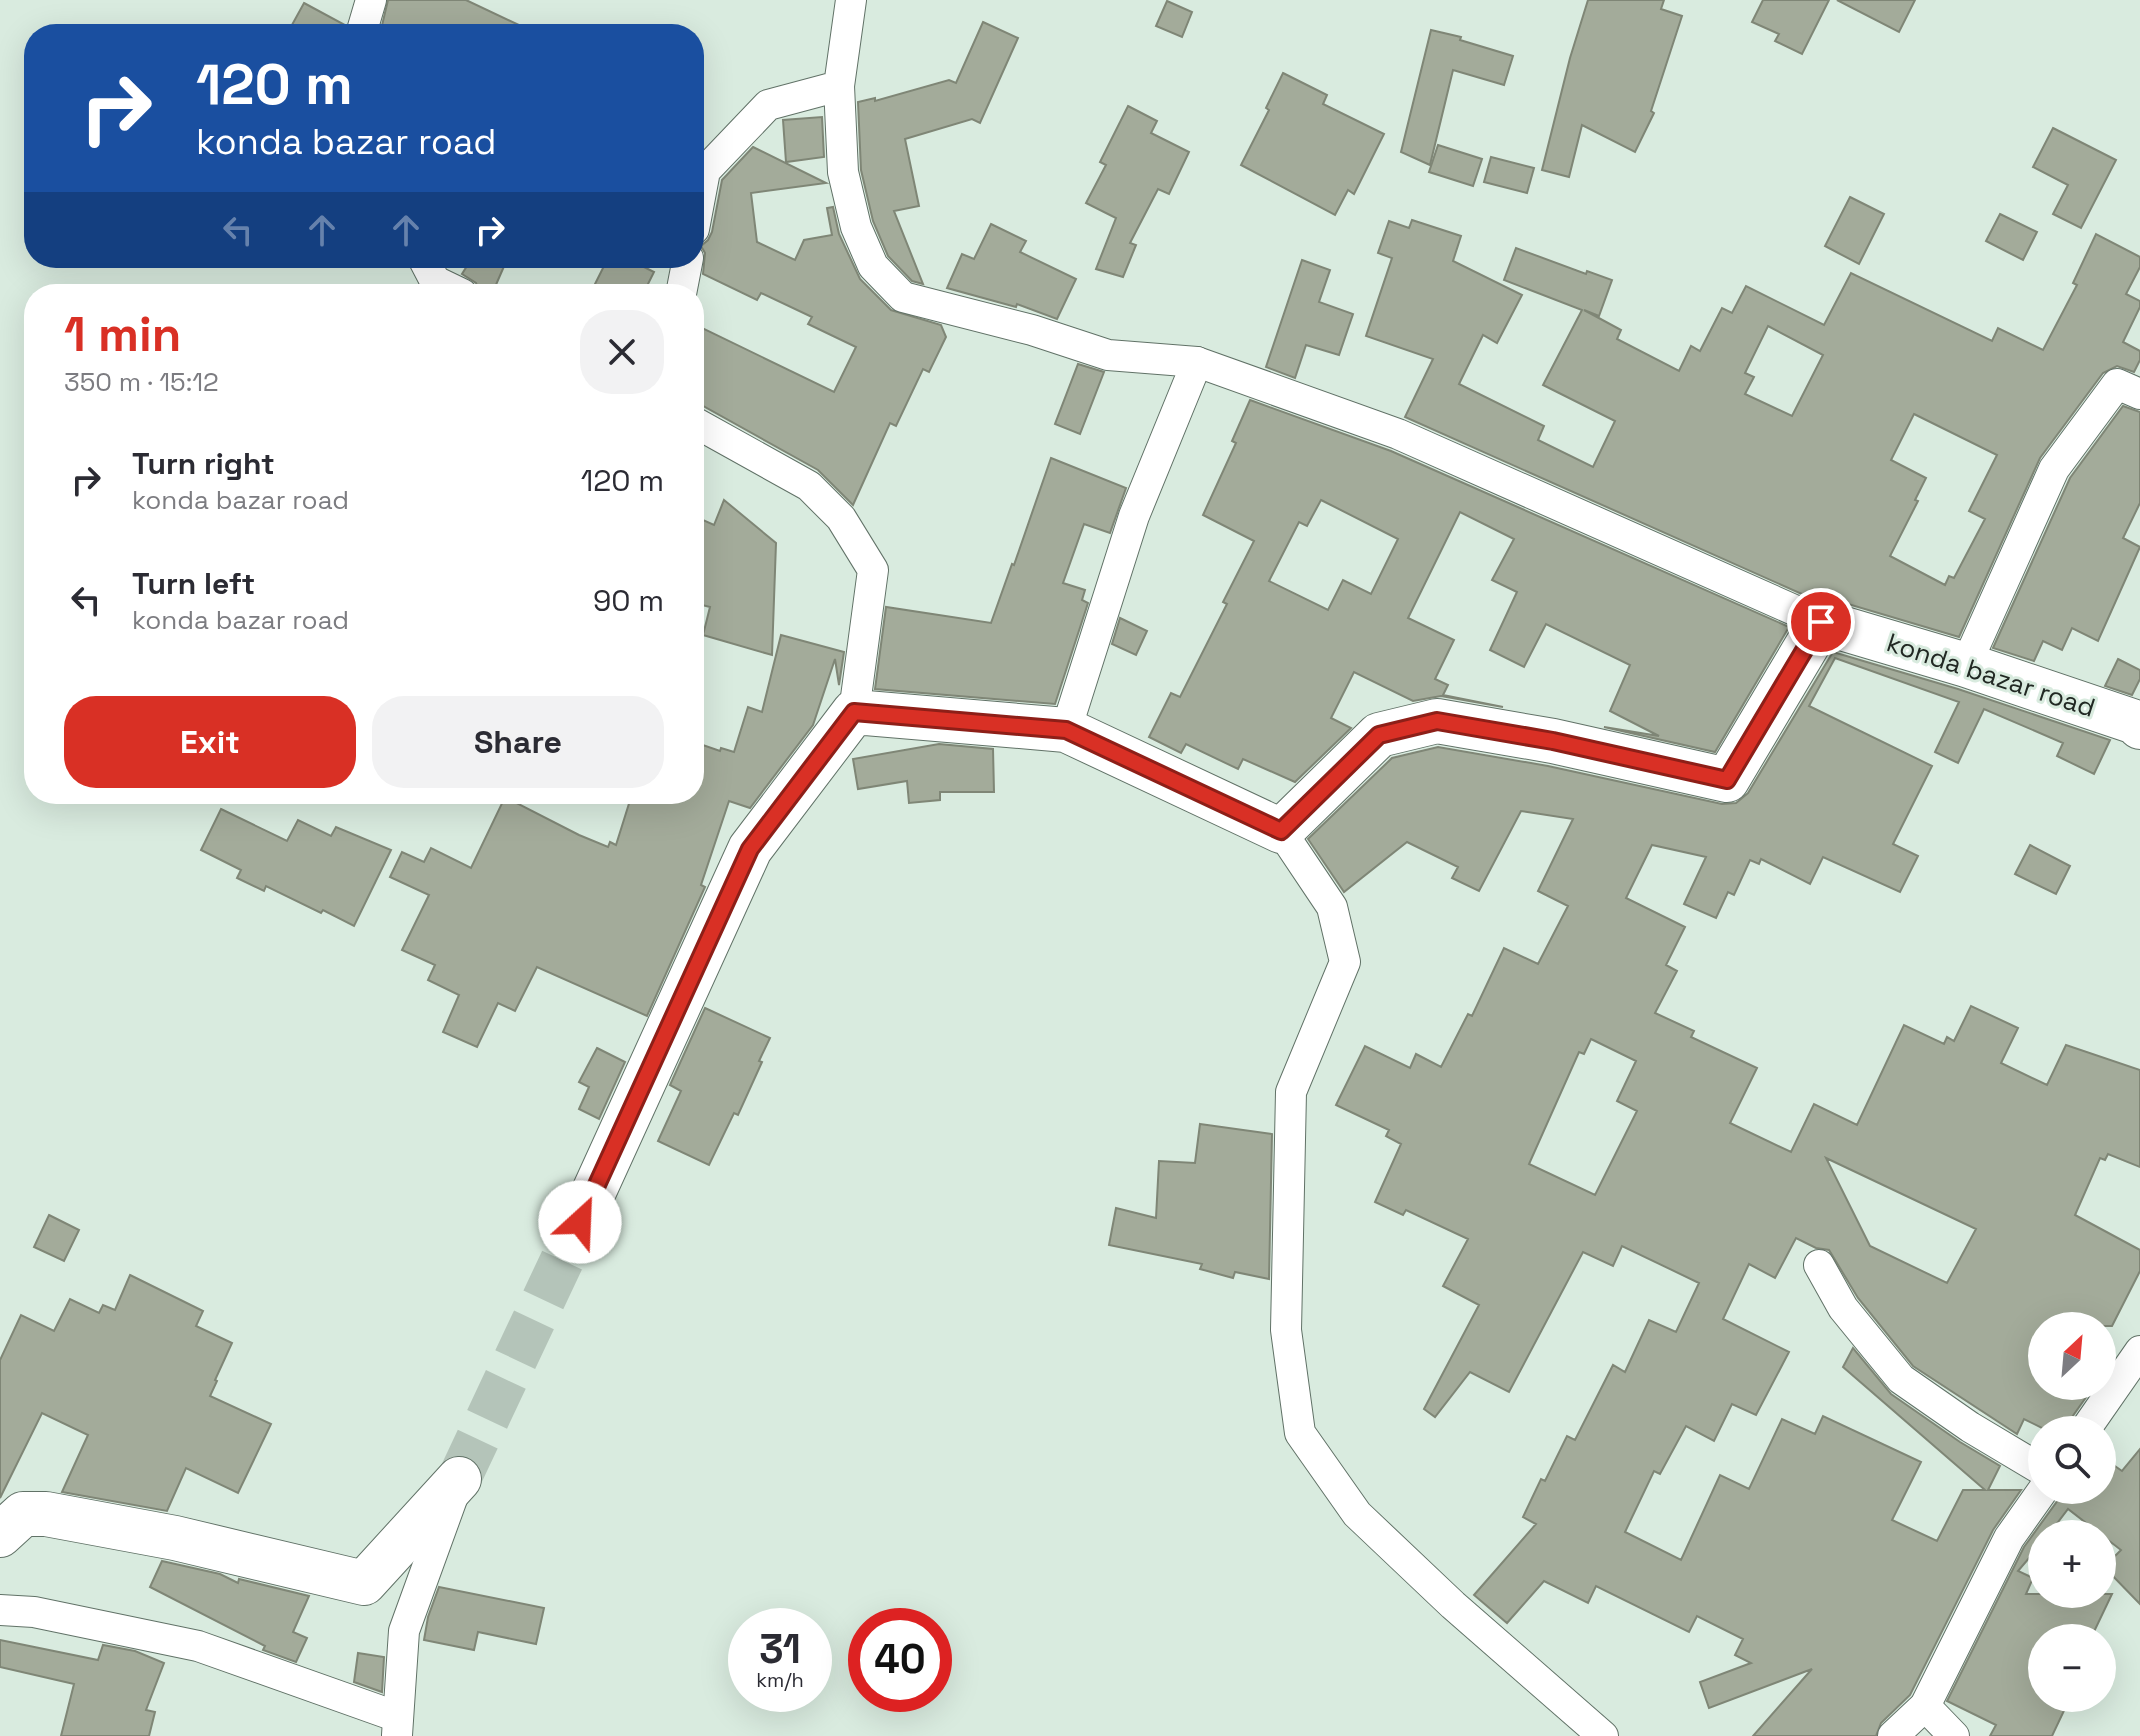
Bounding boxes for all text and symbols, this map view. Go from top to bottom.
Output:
text: 120 m [196,49,353,120]
icon: right [64,56,168,160]
text: konda bazar road [196,119,497,165]
icon: left [216,208,260,252]
icon: ahead [300,208,344,252]
icon: ahead [384,208,428,252]
icon: right [468,208,512,252]
text: 1 min [64,304,181,365]
button: close [580,310,664,394]
text: 350 m · 15:12 [64,365,219,399]
text: Turn right [132,444,275,483]
icon: right [64,458,108,502]
text: 120 m [581,461,664,500]
text: konda bazar road [132,483,349,517]
text: Turn left [132,564,255,603]
icon: left [64,578,108,622]
text: 90 m [593,581,664,620]
pin [1787,588,1855,656]
icon: arrive [1799,600,1843,644]
text: konda bazar road [132,603,349,637]
street label: konda bazar road [1883,625,2099,725]
button: Exit [64,696,356,788]
button: Share [372,696,664,788]
position arrow [538,1180,622,1264]
north arrow [2028,1312,2116,1400]
map controls [2028,1312,2116,1712]
button: search [2028,1416,2116,1504]
button: + [2028,1520,2116,1608]
speed limit sign: 40 [848,1608,952,1712]
text: 31 [759,1624,801,1675]
button: − [2028,1624,2116,1712]
text: km/h [756,1667,804,1693]

